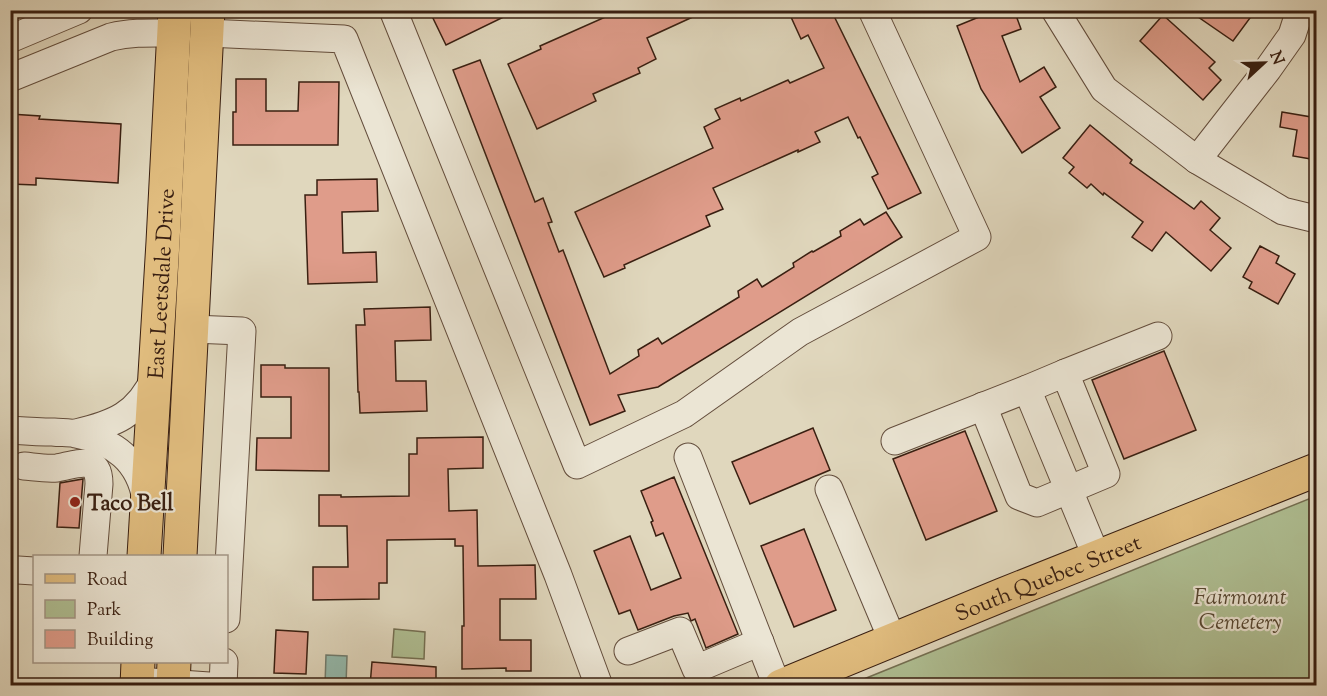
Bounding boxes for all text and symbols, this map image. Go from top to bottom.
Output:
north arrow [1234,33,1294,93]
text: N [1263,48,1289,69]
street label: East Leetsdale Drive [142,188,185,380]
place label: Taco Bell [87,489,174,521]
marker: Taco Bell [68,495,82,509]
street label: South Quebec Street [951,528,1147,632]
legend [33,555,228,663]
text: Road [87,568,127,594]
park label: Fairmount Cemetery [1194,583,1287,640]
text: Park [87,598,122,624]
text: Building [87,628,153,654]

